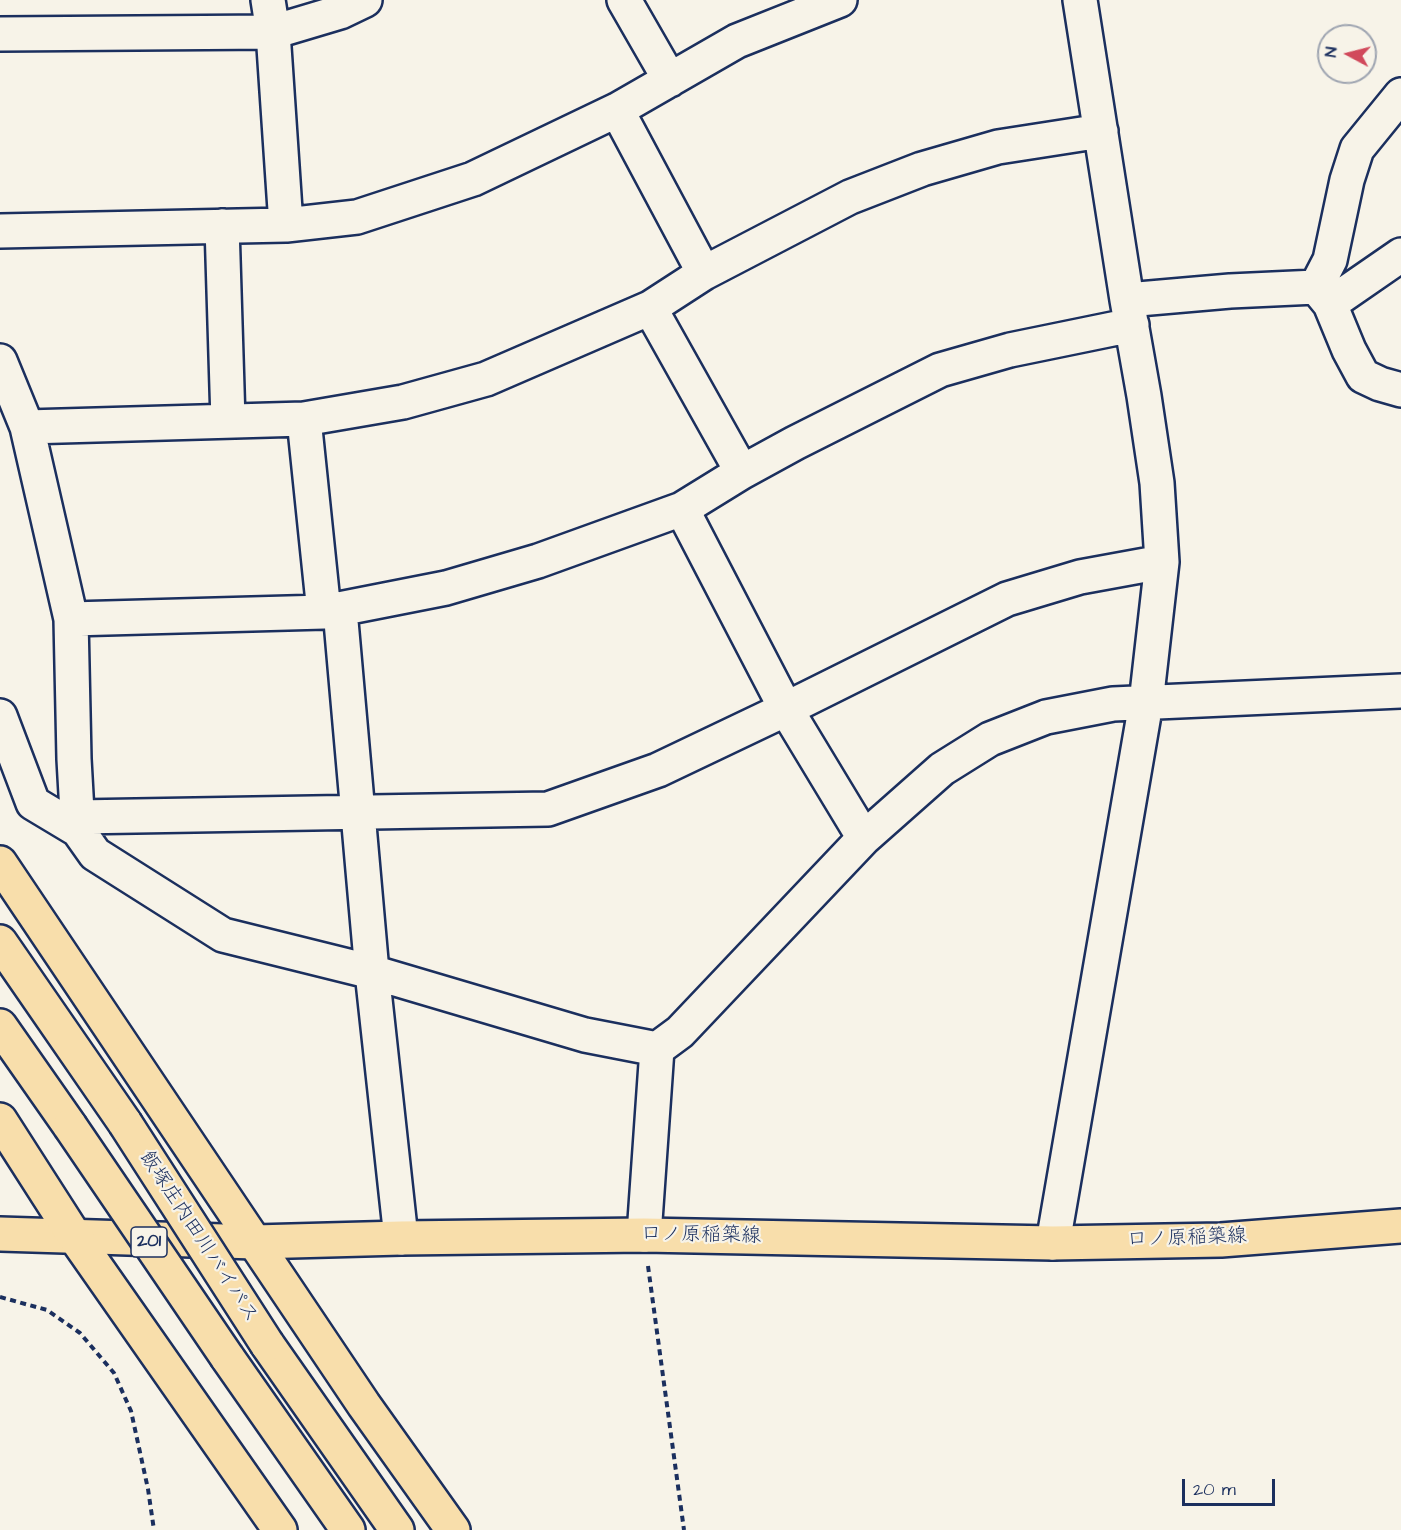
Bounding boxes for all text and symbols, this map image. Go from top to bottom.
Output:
north arrow [1317,24,1377,84]
text: N [1320,46,1343,58]
street label: 飯塚庄内田川バイパス [133,1147,263,1327]
street label: 口ノ原稲築線 [641,1223,761,1249]
street label: 口ノ原稲築線 [1127,1225,1247,1253]
road number: 201 [131,1227,167,1257]
scale bar [1185,1467,1278,1505]
text: 20 m [1193,1477,1236,1502]

